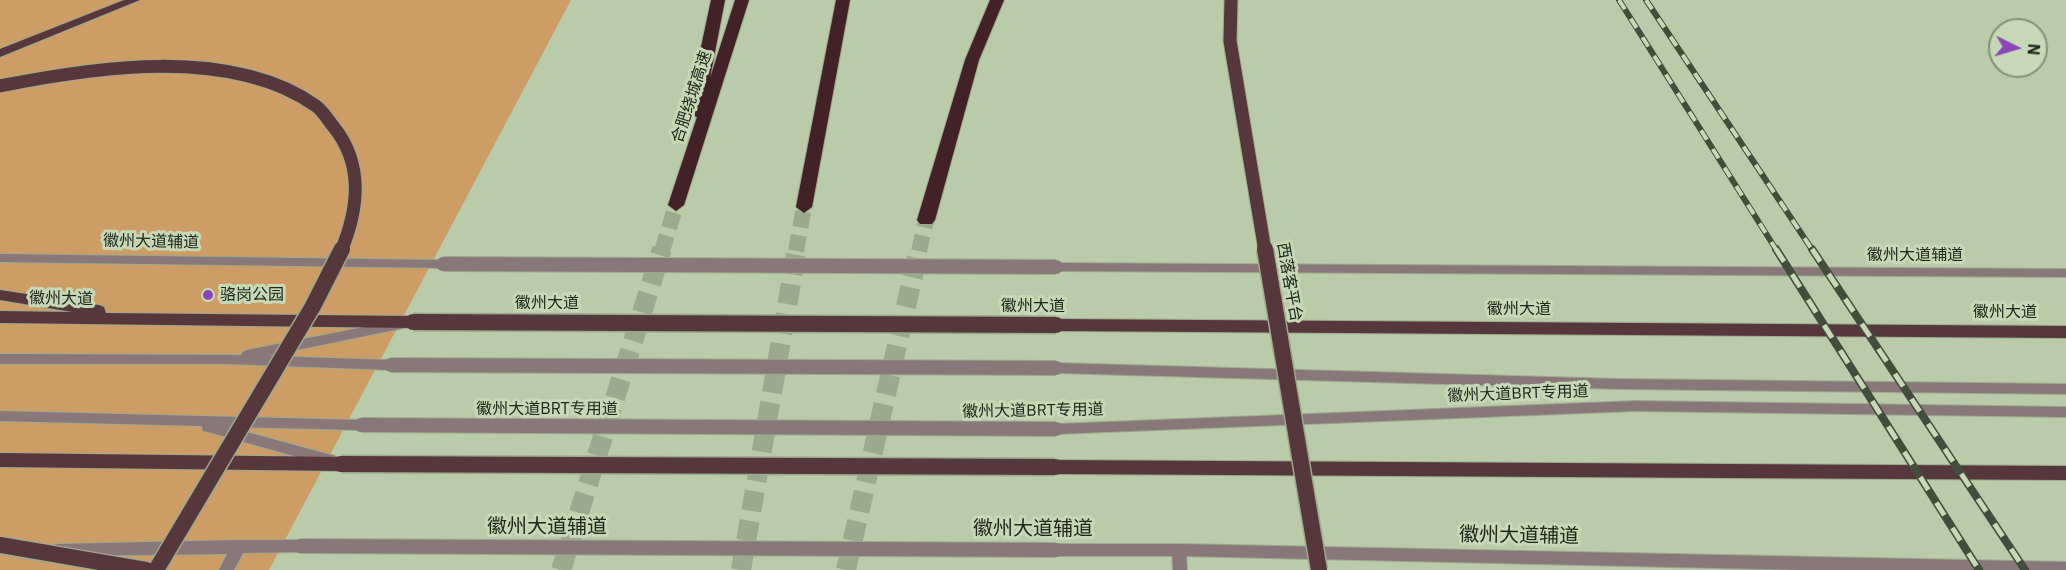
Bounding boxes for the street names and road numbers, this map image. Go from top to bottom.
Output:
street label: 合肥绕城高速 [668,48,716,146]
street label: 徽州大道辅道 [103,232,199,252]
street label: 西落客平台 [1273,241,1305,323]
street label: 徽州大道辅道 [1867,245,1963,265]
street label: 徽州大道 [29,289,93,309]
street label: 徽州大道 [515,293,579,313]
street label: 徽州大道 [1001,296,1065,316]
street label: 徽州大道 [1487,299,1551,319]
street label: 徽州大道 [1973,302,2037,322]
street label: 徽州大道BRT专用道 [1447,382,1589,406]
street label: 徽州大道BRT专用道 [476,399,618,419]
street label: 徽州大道BRT专用道 [962,400,1104,422]
street label: 徽州大道辅道 [487,515,607,539]
street label: 徽州大道辅道 [973,517,1093,541]
street label: 徽州大道辅道 [1459,523,1579,549]

